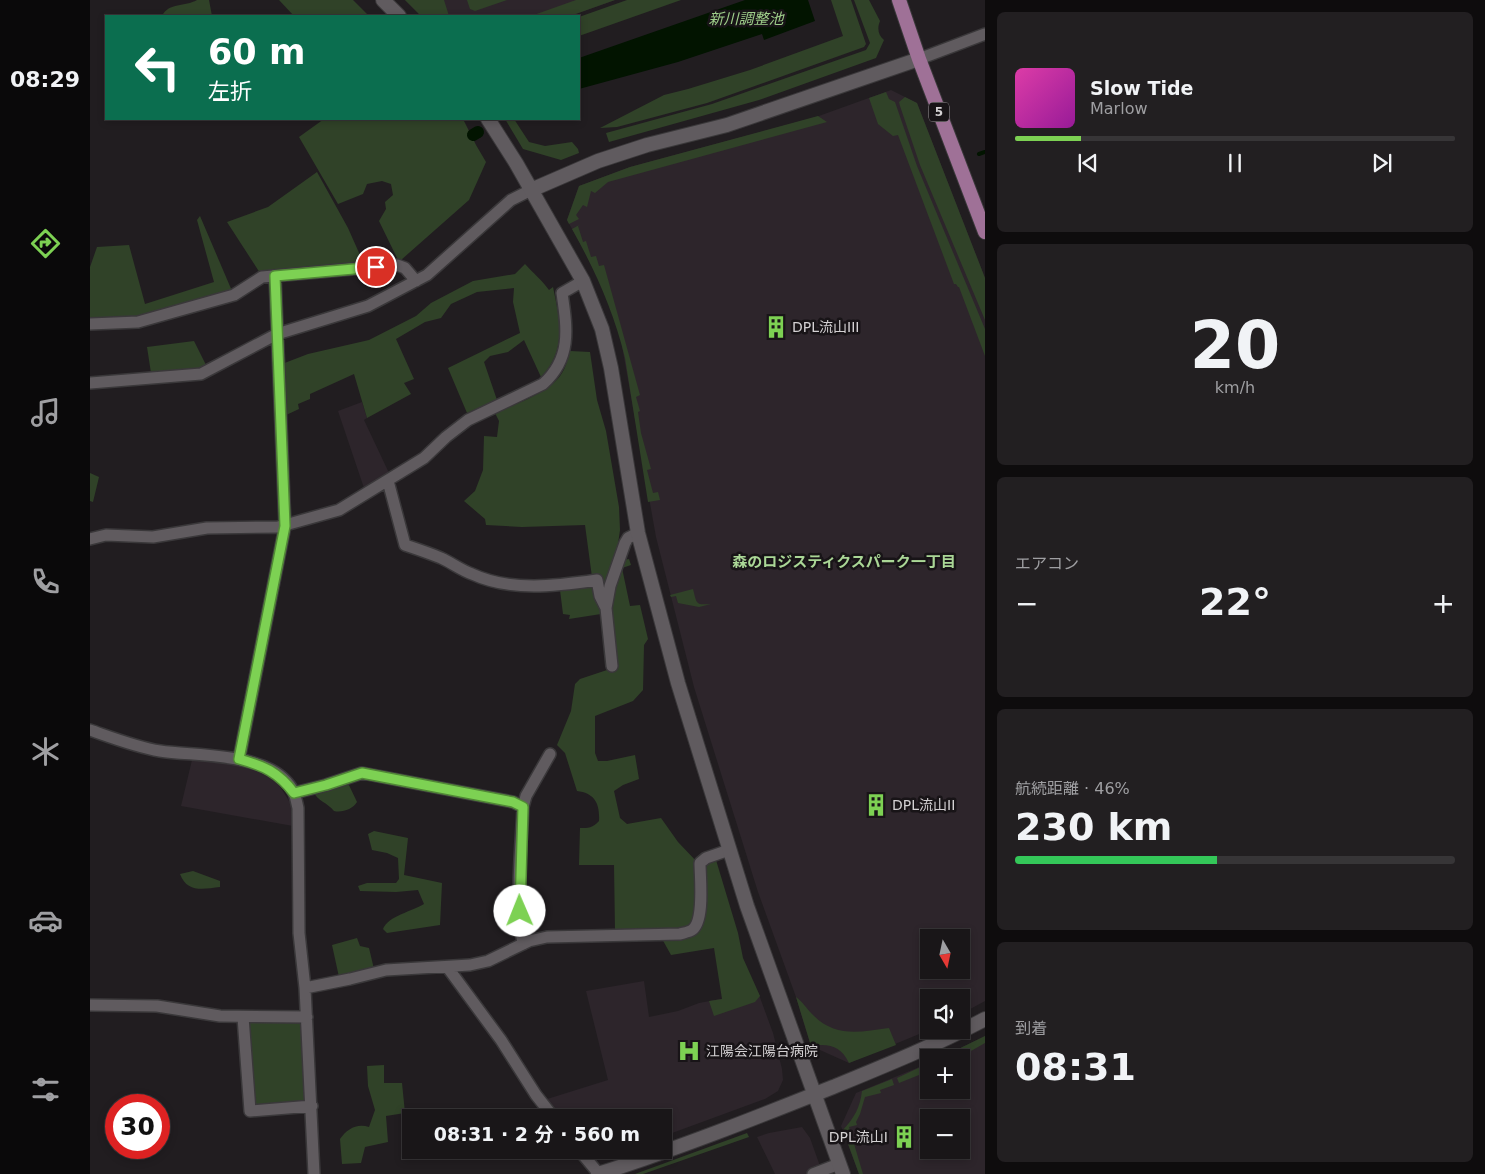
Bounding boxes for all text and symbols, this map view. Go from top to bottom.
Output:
water label: 新川調整池 [708,10,785,28]
text: 60 m [208,32,305,72]
icon: left [125,35,190,100]
text: 08:29 [10,67,80,92]
text: Slow Tide [1090,77,1193,99]
text: 左折 [208,79,252,104]
text: Marlow [1090,99,1148,118]
road number: 5 [929,102,949,121]
icon: previous [1074,149,1102,177]
icon: pause [1221,149,1249,177]
icon: next [1368,149,1396,177]
icon: directions [28,226,63,261]
pin [355,246,397,288]
icon: arrive [362,253,390,281]
text: 20 [1190,308,1280,383]
building icon: DPL流山III [763,314,789,340]
place label: DPL流山III [792,319,859,335]
text: km/h [1215,378,1255,397]
icon: music [28,395,63,430]
district label: 森のロジスティクスパーク一丁目 [732,553,956,571]
text: エアコン [1015,554,1079,573]
icon: phone [28,564,63,599]
text: 22° [1199,580,1271,624]
text: − [1015,587,1038,620]
text: + [1432,587,1455,620]
icon: climate [28,734,63,769]
text: 航続距離 · 46% [1015,779,1130,798]
building icon: DPL流山II [863,792,889,818]
place label: DPL流山II [892,797,955,813]
text: 230 km [1015,805,1172,849]
position arrow [493,884,545,936]
icon: car [28,903,63,938]
north arrow [920,929,970,979]
map controls [920,929,970,1159]
button: sound [920,989,970,1039]
text: 到着 [1015,1019,1047,1038]
hospital icon: 江陽会江陽台病院 [676,1038,702,1064]
place label: 江陽会江陽台病院 [706,1043,818,1059]
text: 08:31 [1015,1045,1136,1089]
button: + [920,1049,970,1099]
icon: filters [28,1072,63,1107]
speed limit sign: 30 [105,1094,170,1159]
button: − [920,1109,970,1159]
text: 08:31 · 2 分 · 560 m [434,1123,640,1145]
building icon: DPL流山I [891,1124,917,1150]
place label: DPL流山I [829,1129,888,1145]

